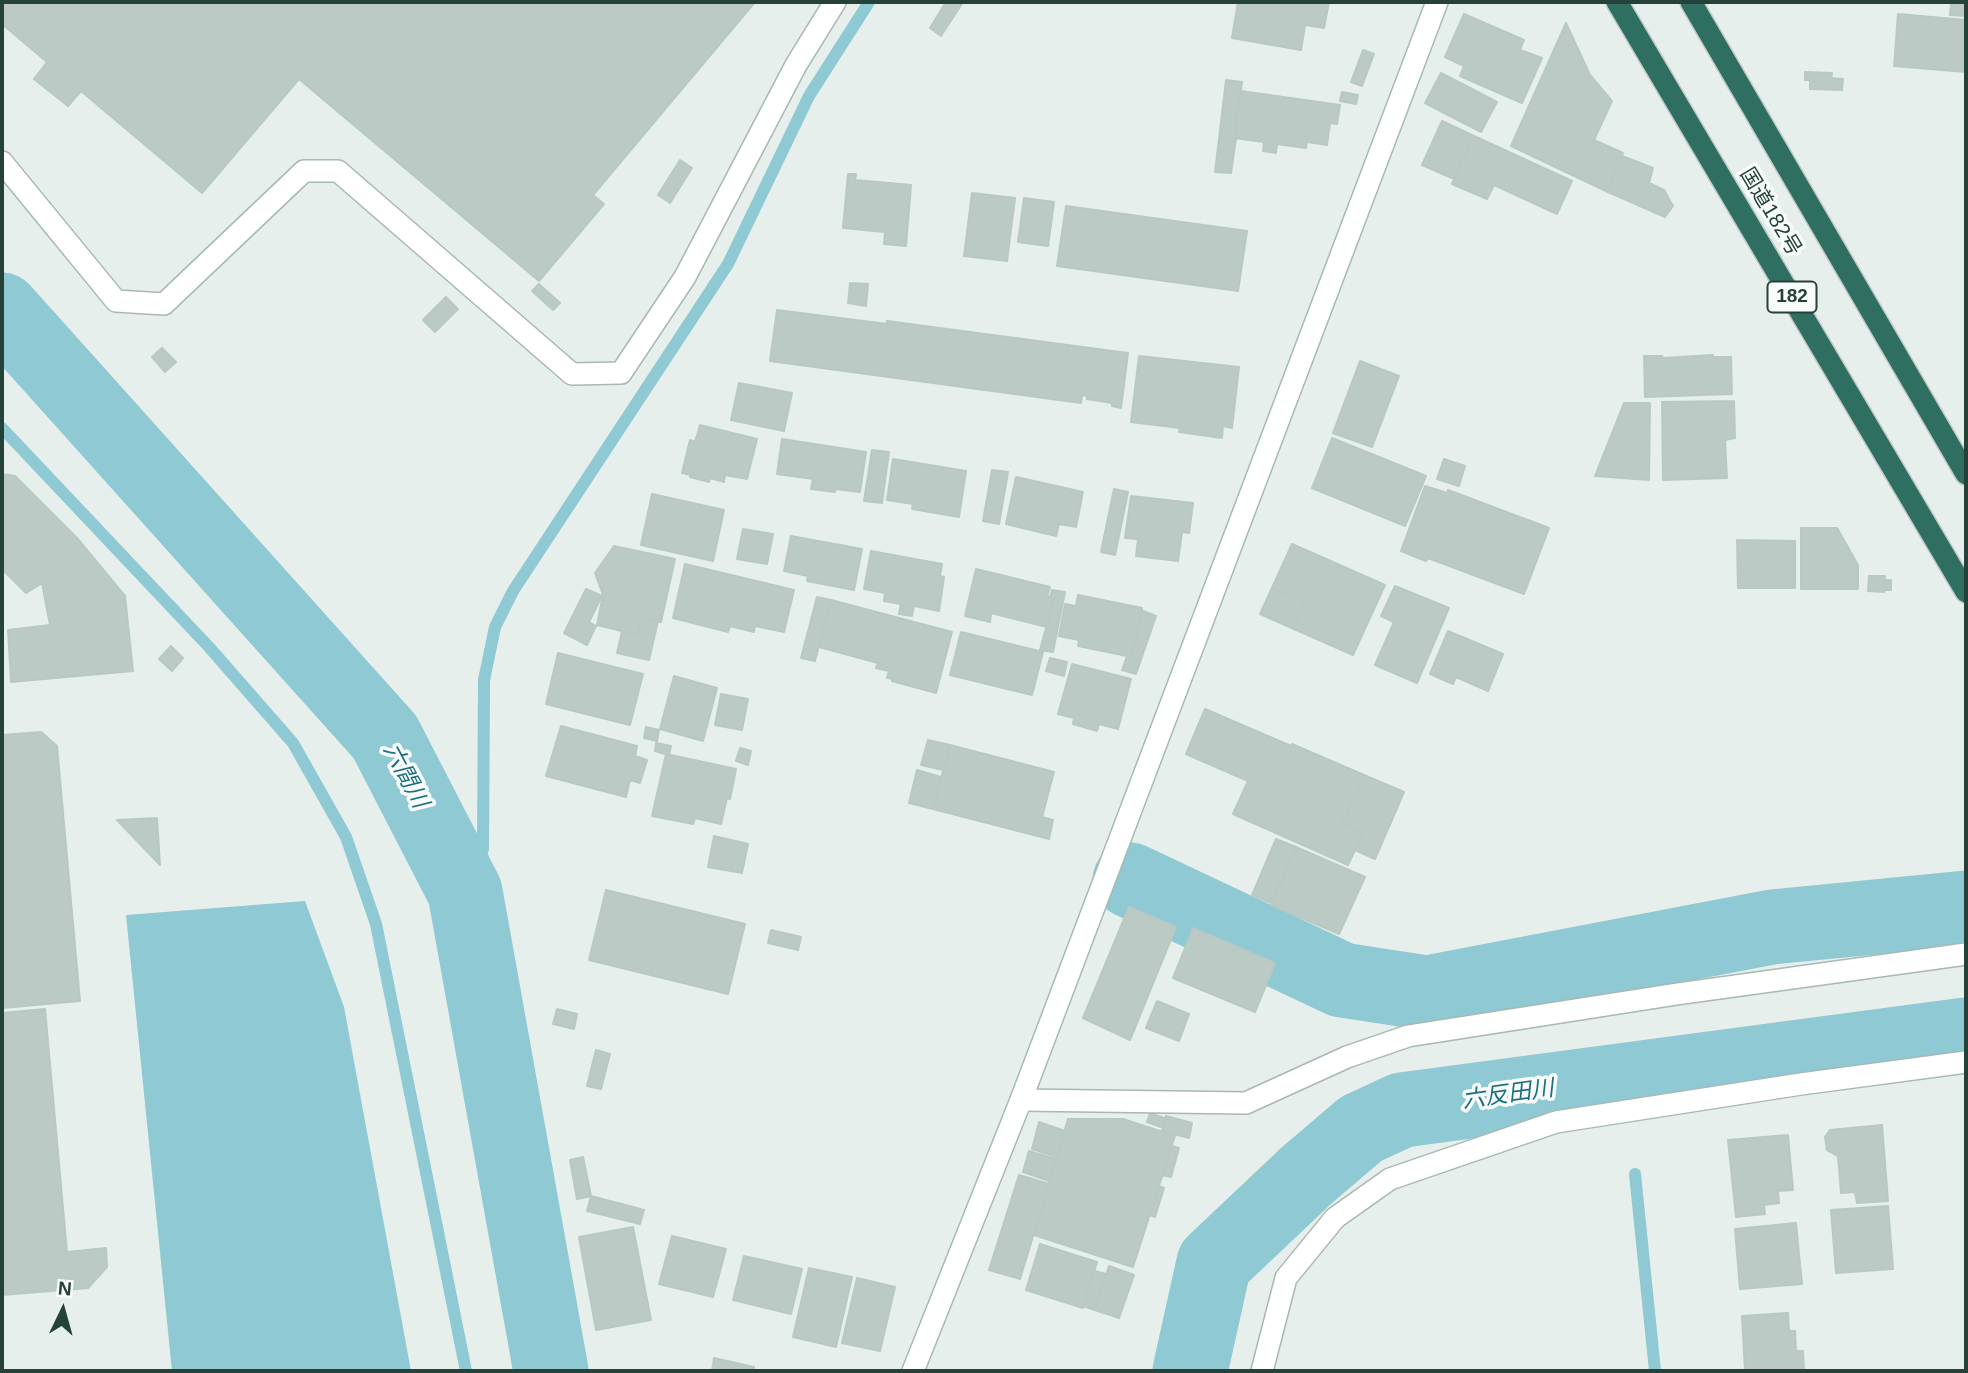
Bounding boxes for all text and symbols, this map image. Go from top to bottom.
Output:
street label: 国道182号 [1734,163,1806,261]
road number: 182 [1768,282,1816,312]
water label: 六間川 [377,739,433,813]
water label: 六反田川 [1461,1075,1555,1115]
north arrow [28,1275,98,1345]
text: N [57,1278,73,1300]

